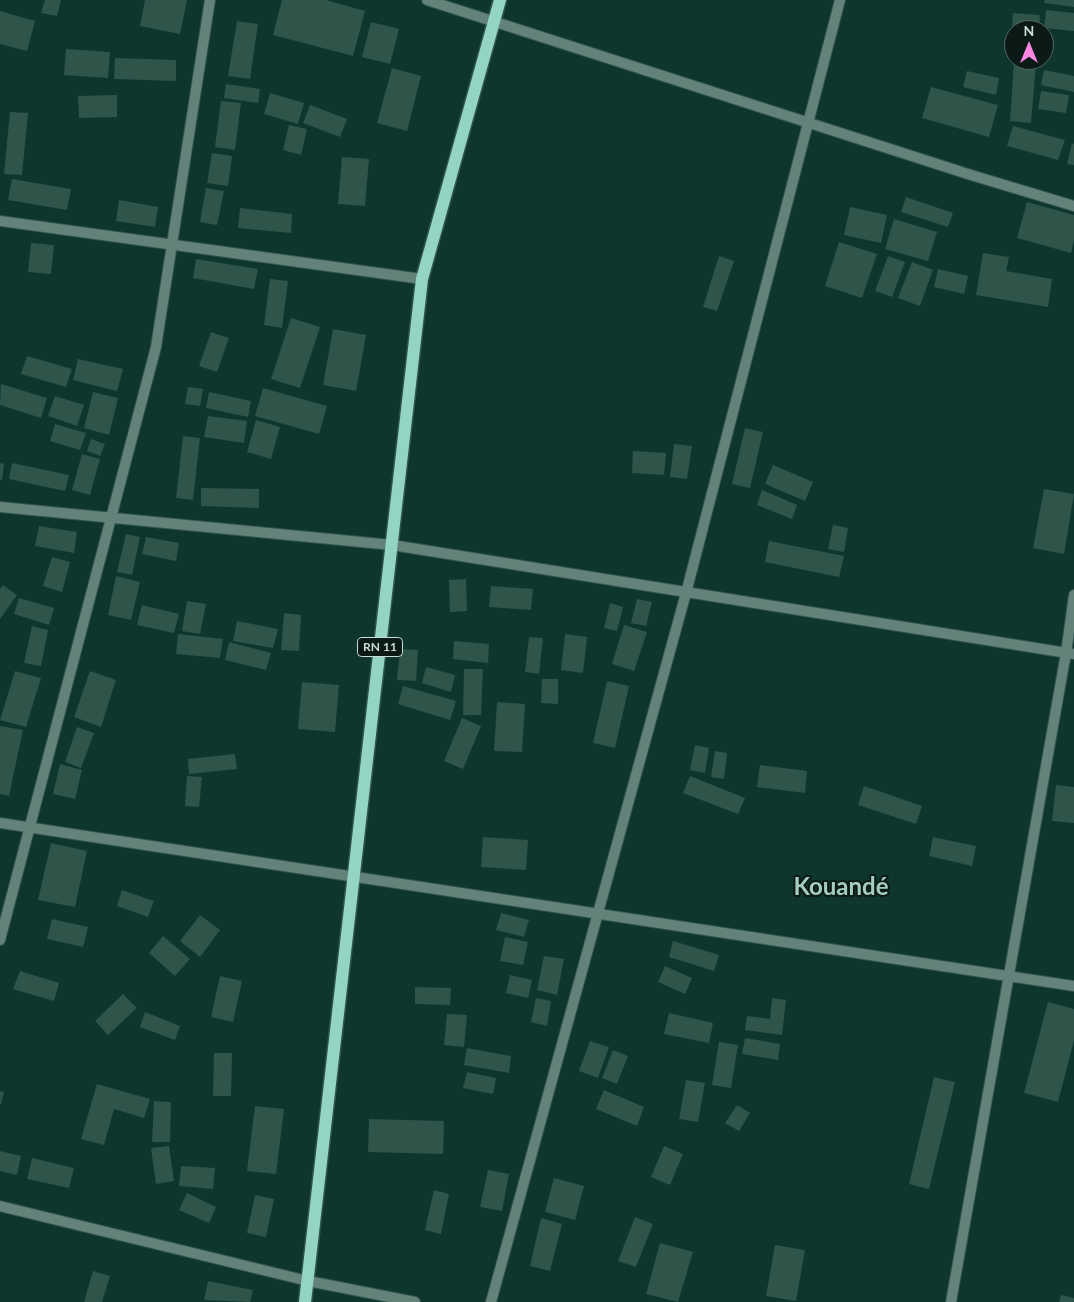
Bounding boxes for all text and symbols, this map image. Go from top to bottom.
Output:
north arrow [1004,20,1054,70]
text: N [1024,22,1034,39]
road number: RN 11 [358,638,402,656]
district label: Kouandé [793,873,889,901]

